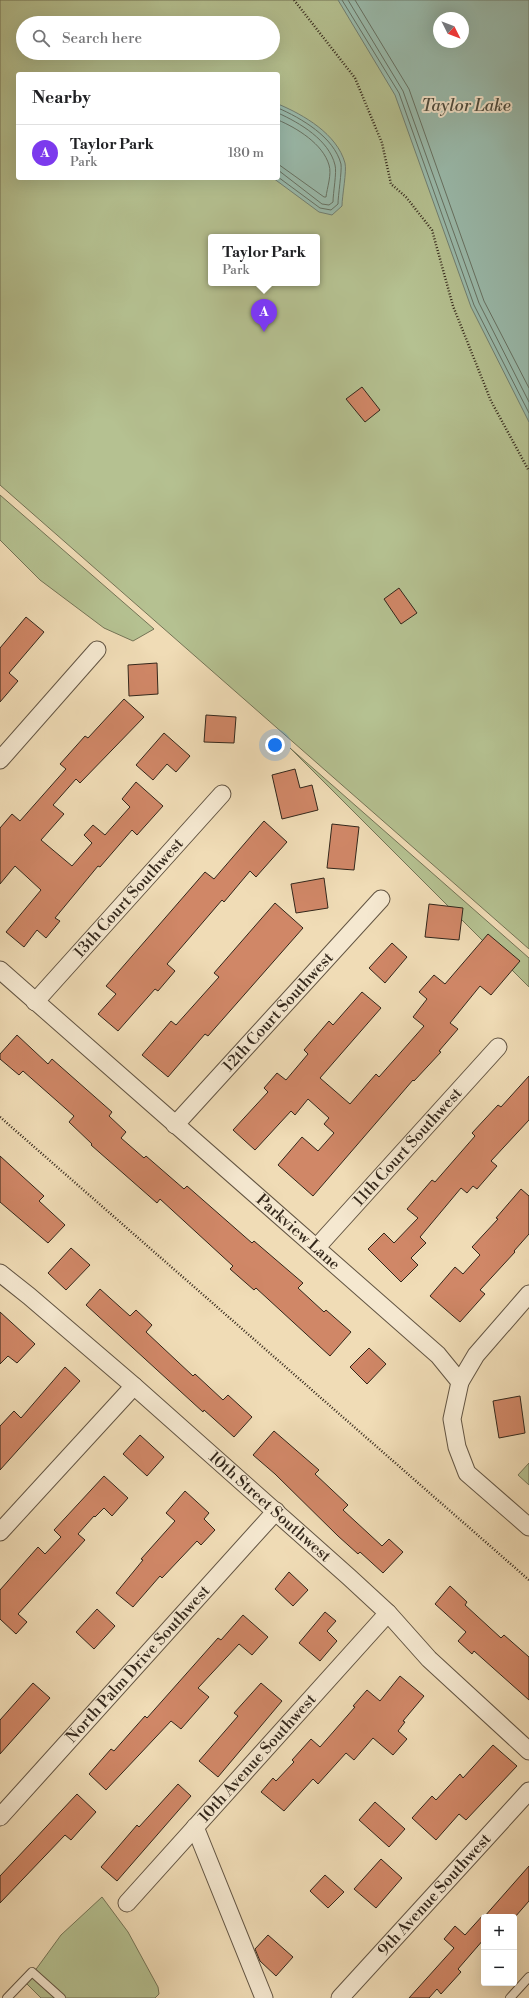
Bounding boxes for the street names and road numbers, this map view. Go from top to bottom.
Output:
street label: 13th Court Southwest [70,834,188,962]
street label: 12th Court Southwest [218,948,338,1076]
street label: 11th Court Southwest [349,1083,467,1210]
street label: Parkview Lane [252,1190,344,1274]
street label: 10th Street Southwest [205,1447,335,1567]
street label: North Palm Drive Southwest [62,1581,214,1747]
street label: 10th Avenue Southwest [194,1689,321,1827]
street label: 9th Avenue Southwest [373,1829,496,1960]

